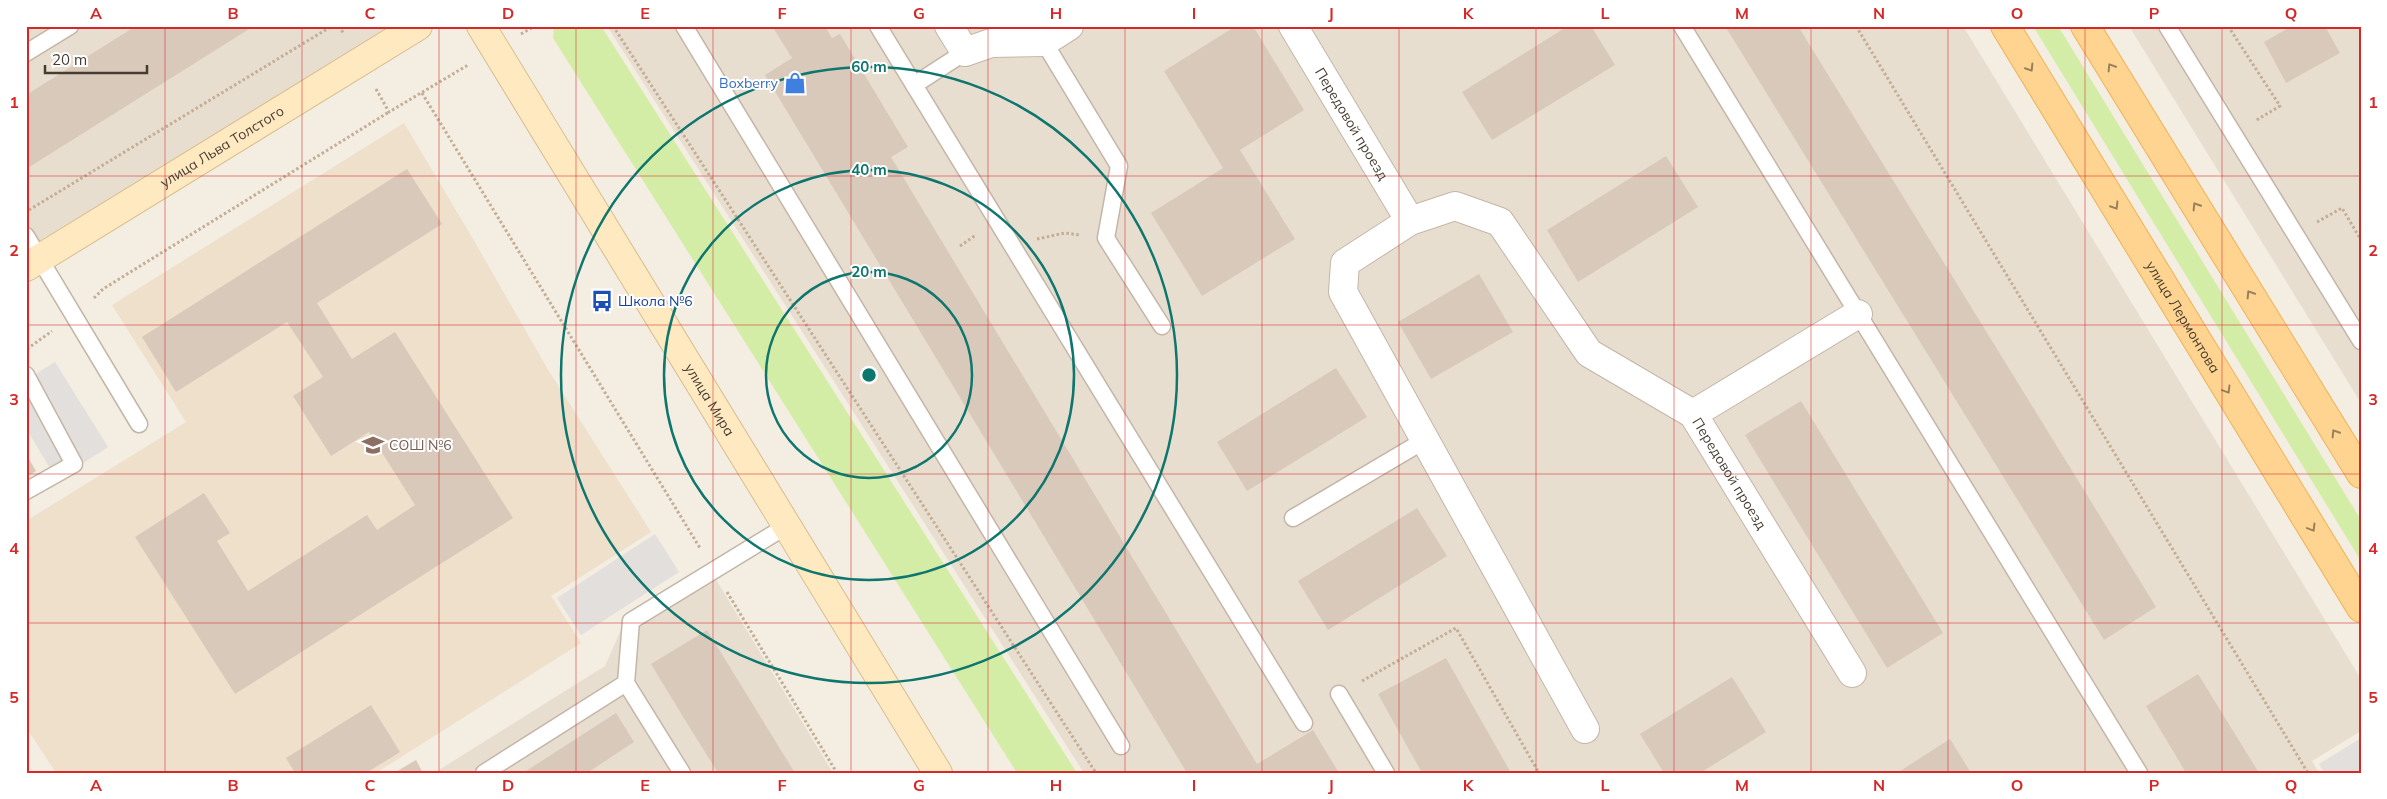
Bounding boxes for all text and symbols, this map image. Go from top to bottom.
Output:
text: A [90,3,102,23]
text: B [227,3,239,23]
text: C [365,3,376,23]
text: D [502,3,514,23]
text: E [640,3,650,23]
text: F [777,3,787,23]
text: G [913,3,925,23]
text: H [1050,3,1062,23]
text: I [1192,3,1196,23]
text: J [1328,3,1334,23]
text: K [1463,3,1475,23]
text: L [1601,3,1610,23]
text: M [1735,3,1749,23]
text: N [1873,3,1885,23]
text: O [2011,3,2023,23]
text: P [2149,3,2160,23]
text: Q [2285,3,2297,23]
scale bar [45,42,148,74]
text: 20 m [52,50,87,69]
text: 60 m [851,57,887,76]
one-way arrow [2024,62,2034,71]
street label: Передовой проезд [1311,64,1393,184]
one-way arrow [2107,64,2117,73]
shop icon: Boxberry [782,70,808,96]
place label: Boxberry [719,74,779,92]
text: 1 [9,92,19,112]
text: 1 [2368,92,2378,112]
street label: улица Льва Толстого [157,102,287,192]
text: 40 m [851,160,887,179]
one-way arrow [2109,201,2119,210]
one-way arrow [2192,202,2202,211]
text: 2 [9,240,19,260]
text: 2 [2368,240,2378,260]
street label: улица Лермонтова [2142,257,2224,376]
text: 20 m [851,262,887,281]
bus stop icon: Школа №6 [589,288,615,314]
one-way arrow [2247,291,2256,300]
place label: Школа №6 [618,292,693,310]
street label: улица Мира [681,360,739,439]
centre of rings [860,366,878,384]
one-way arrow [2221,384,2231,393]
text: 3 [9,389,19,409]
text: 3 [2368,389,2378,409]
street label: Передовой проезд [1688,414,1771,533]
one-way arrow [2332,429,2342,438]
school or university icon: СОШ №6 [360,432,386,458]
place label: СОШ №6 [389,436,452,454]
one-way arrow [2306,523,2316,532]
text: 4 [9,538,19,558]
text: 4 [2368,538,2378,558]
text: 5 [9,687,19,707]
text: 5 [2368,687,2378,707]
text: A [90,775,102,795]
text: B [227,775,239,795]
text: C [365,775,376,795]
text: D [502,775,514,795]
text: E [640,775,650,795]
text: F [777,775,787,795]
text: G [913,775,925,795]
text: H [1050,775,1062,795]
text: I [1192,775,1196,795]
text: J [1328,775,1334,795]
text: K [1463,775,1475,795]
text: L [1601,775,1610,795]
text: M [1735,775,1749,795]
text: N [1873,775,1885,795]
text: O [2011,775,2023,795]
text: P [2149,775,2160,795]
text: Q [2285,775,2297,795]

